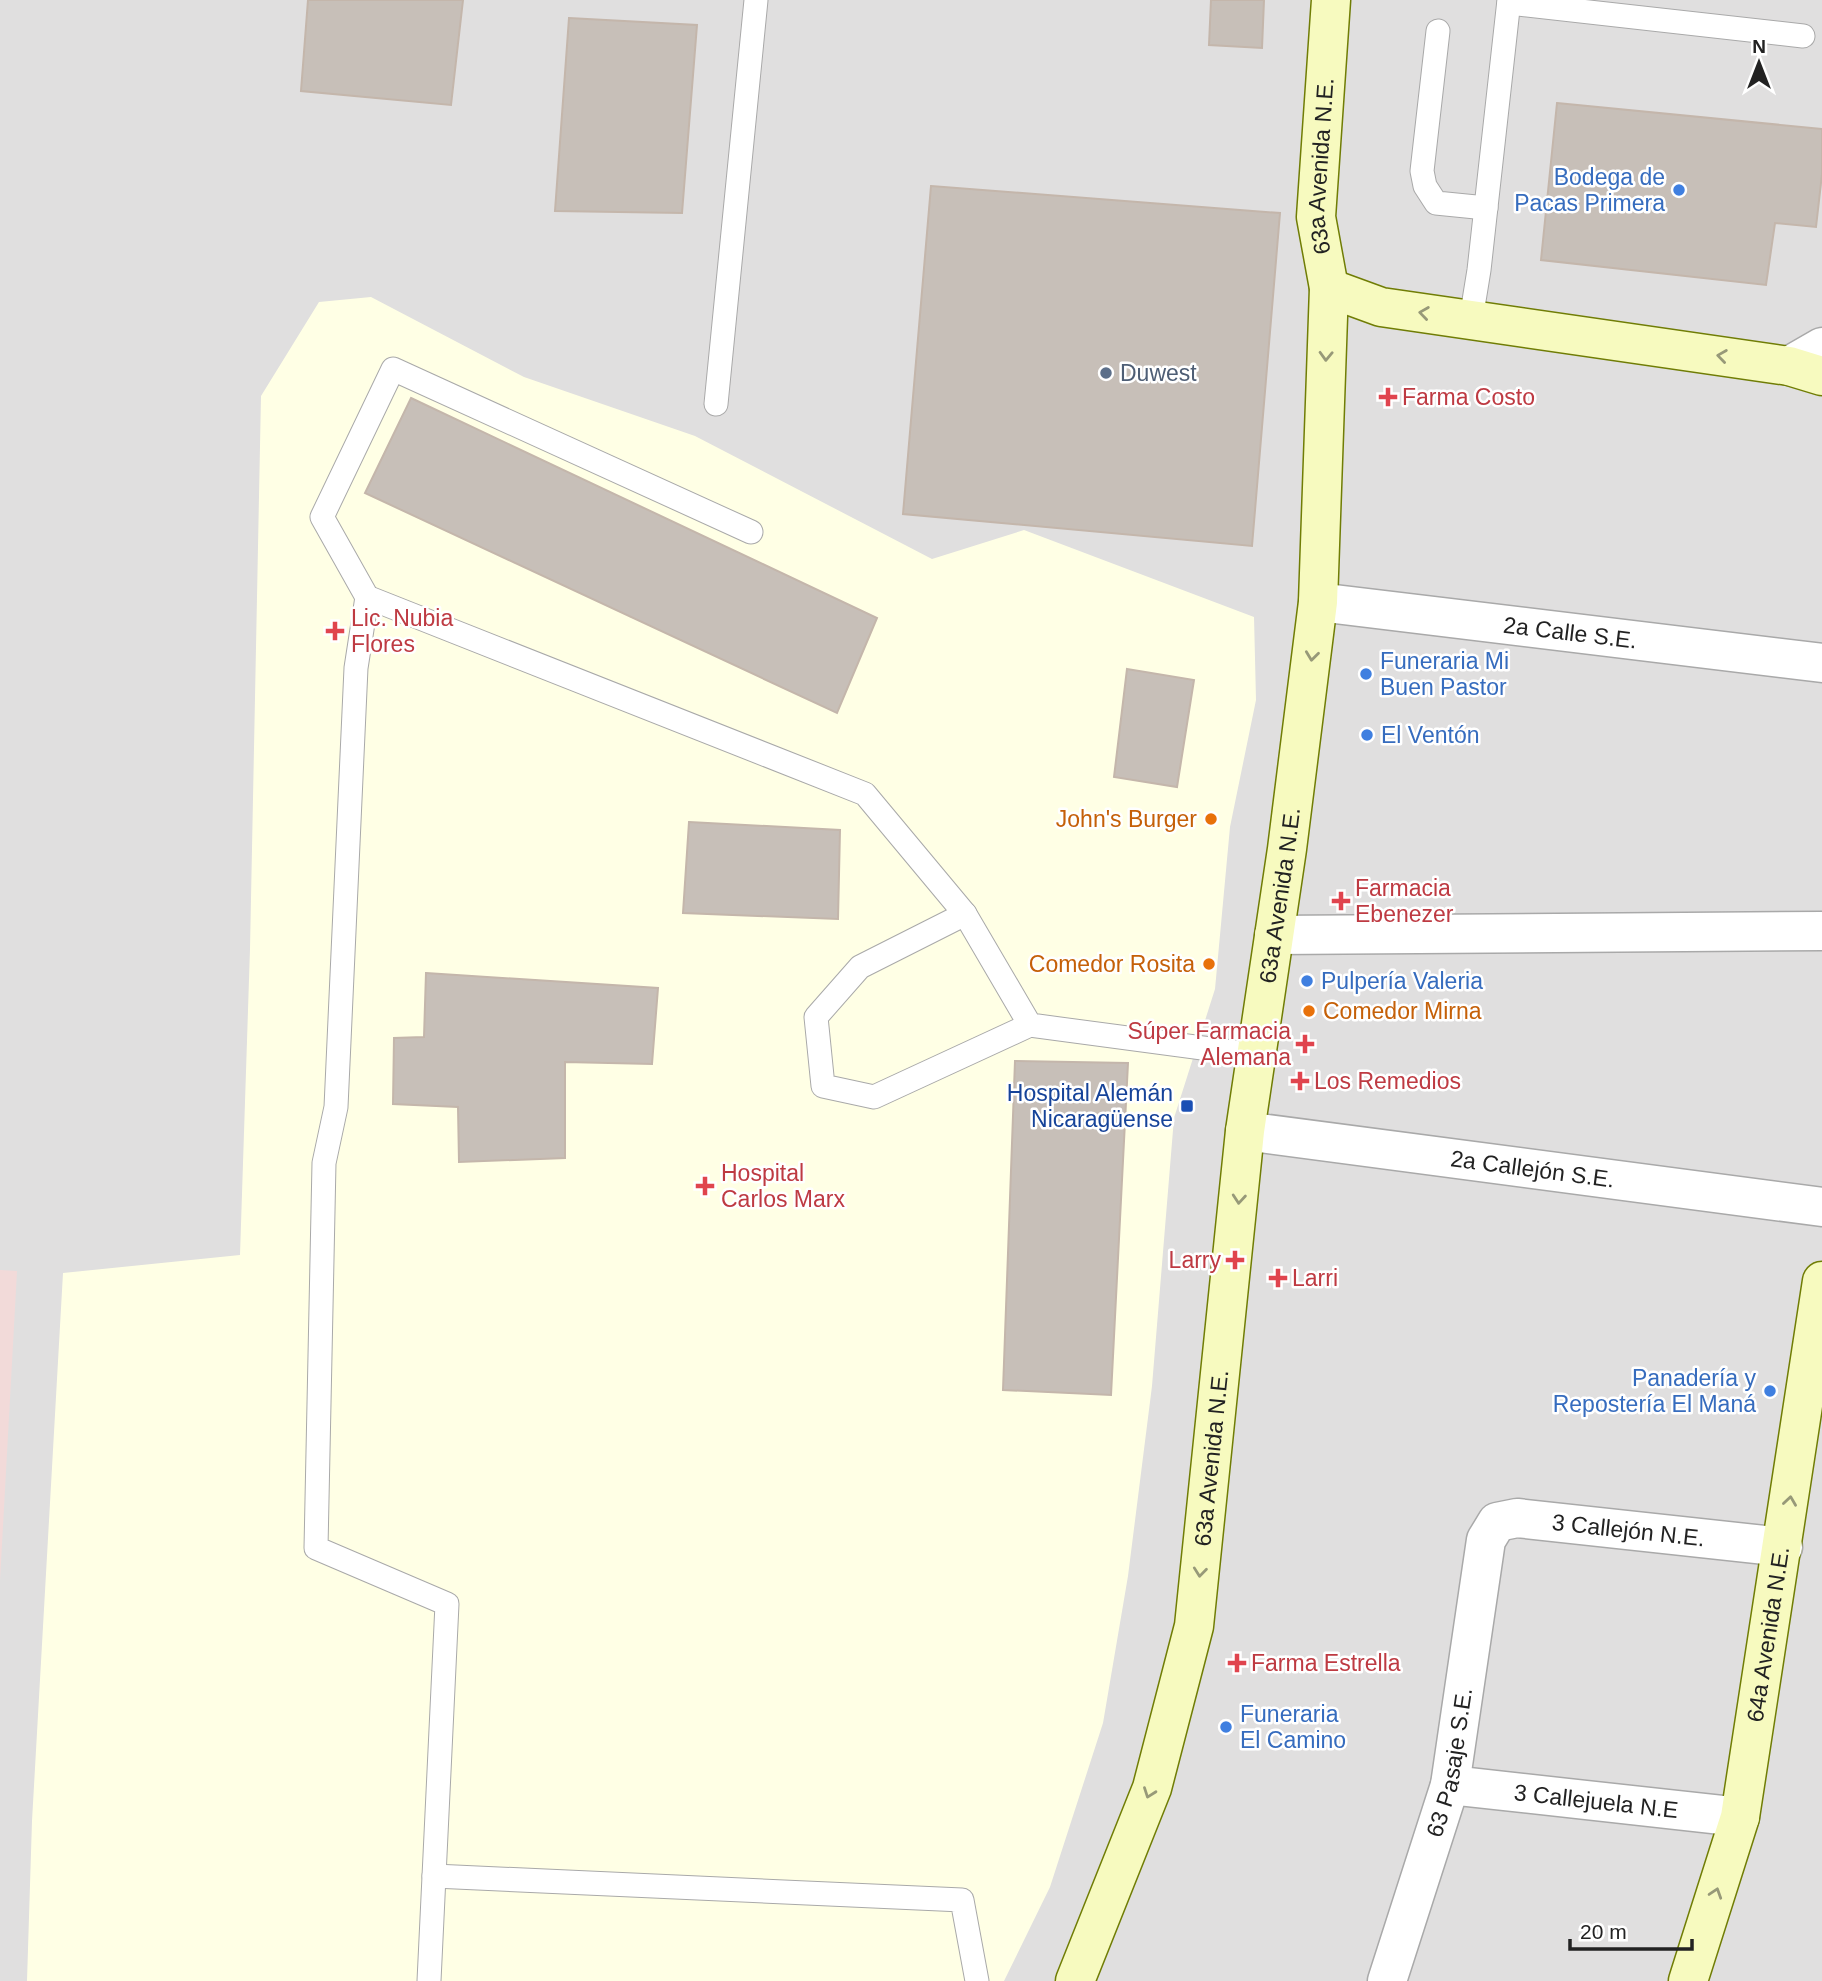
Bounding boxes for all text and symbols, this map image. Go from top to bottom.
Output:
north arrow [1724,28,1794,98]
text: N [1752,36,1766,57]
street label: 63a Avenida N.E. [1303,77,1339,257]
place label: Bodega de Pacas Primera [1514,164,1665,216]
marker: Bodega de Pacas Primera [1671,182,1687,198]
one-way arrow [1418,306,1430,321]
one-way arrow [1716,349,1728,364]
one-way arrow [1319,351,1334,362]
place label: Duwest [1120,360,1197,386]
marker: Duwest [1098,365,1114,381]
place label: Farma Costo [1402,384,1535,410]
marker: Farma Costo [1380,389,1396,405]
place label: Lic. Nubia Flores [351,605,453,657]
street label: 2a Calle S.E. [1502,612,1638,653]
marker: Lic. Nubia Flores [325,621,345,641]
place label: Funeraria Mi Buen Pastor [1380,648,1509,700]
one-way arrow [1304,651,1319,662]
marker: Funeraria Mi Buen Pastor [1358,666,1374,682]
place label: El Ventón [1381,722,1479,748]
marker: El Ventón [1359,727,1375,743]
place label: John's Burger [1056,806,1197,832]
street label: 63a Avenida N.E. [1254,806,1305,985]
marker: John's Burger [1203,811,1219,827]
place label: Farmacia Ebenezer [1355,875,1454,927]
marker: Farmacia Ebenezer [1333,893,1349,909]
place label: Comedor Rosita [1029,951,1195,977]
marker: Comedor Rosita [1201,956,1217,972]
place label: Pulpería Valeria [1321,968,1483,994]
marker: Pulpería Valeria [1299,973,1315,989]
place label: Comedor Mirna [1323,998,1482,1024]
marker: Comedor Mirna [1301,1003,1317,1019]
place label: Súper Farmacia Alemana [1127,1018,1291,1070]
marker: Súper Farmacia Alemana [1297,1036,1313,1052]
place label: Los Remedios [1314,1068,1461,1094]
marker: Los Remedios [1292,1073,1308,1089]
place label: Hospital Alemán Nicaragüense [1007,1080,1173,1132]
marker: Hospital Alemán Nicaragüense [1179,1098,1195,1114]
street label: 2a Callejón S.E. [1449,1145,1616,1193]
place label: Hospital Carlos Marx [721,1160,845,1212]
marker: Hospital Carlos Marx [695,1176,715,1196]
one-way arrow [1232,1194,1247,1205]
place label: Larry [1169,1247,1221,1273]
marker: Larry [1227,1252,1243,1268]
place label: Larri [1292,1265,1338,1291]
marker: Larri [1270,1270,1286,1286]
place label: Panadería y Repostería El Maná [1553,1365,1756,1417]
street label: 63a Avenida N.E. [1189,1368,1233,1548]
marker: Panadería y Repostería El Maná [1762,1383,1778,1399]
one-way arrow [1782,1495,1797,1507]
street label: 3 Callejón N.E. [1551,1509,1706,1551]
street label: 64a Avenida N.E. [1742,1545,1794,1724]
one-way arrow [1192,1566,1207,1578]
place label: Farma Estrella [1251,1650,1401,1676]
marker: Farma Estrella [1229,1655,1245,1671]
street label: 63 Pasaje S.E. [1421,1686,1477,1840]
place label: Funeraria El Camino [1240,1701,1346,1753]
marker: Funeraria El Camino [1218,1719,1234,1735]
street label: 3 Callejuela N.E [1513,1779,1680,1823]
one-way arrow [1143,1786,1157,1798]
one-way arrow [1708,1887,1722,1899]
scale bar [1570,1908,1692,1952]
text: 20 m [1580,1920,1627,1943]

